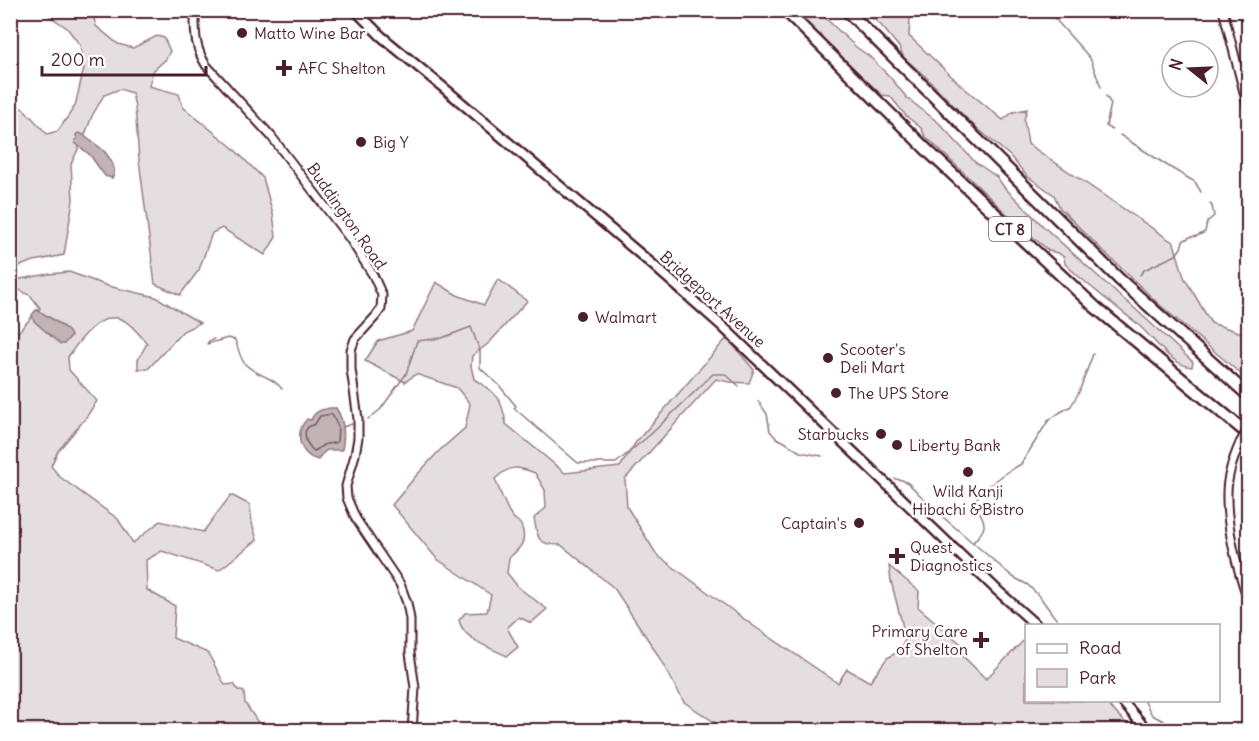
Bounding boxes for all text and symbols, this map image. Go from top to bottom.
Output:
place label: Matto Wine Bar [254,23,366,43]
marker: Matto Wine Bar [235,26,249,40]
scale bar [42,39,206,77]
north arrow [1160,39,1220,99]
text: 200 m [51,48,105,71]
text: N [1165,56,1187,73]
place label: AFC Shelton [298,58,386,78]
marker: AFC Shelton [275,59,293,77]
place label: Big Y [373,132,409,152]
marker: Big Y [354,135,368,149]
street label: Buddington Road [303,159,391,273]
road number: CT 8 [989,217,1031,241]
street label: Bridgeport Avenue [656,246,770,352]
place label: Walmart [595,307,657,327]
marker: Walmart [576,310,590,324]
place label: Scooter's Deli Mart [840,339,905,377]
marker: Scooter's Deli Mart [821,351,835,365]
place label: The UPS Store [848,383,949,403]
marker: The UPS Store [829,386,843,400]
place label: Starbucks [798,424,869,444]
marker: Starbucks [874,427,888,441]
place label: Liberty Bank [909,435,1001,455]
marker: Liberty Bank [890,438,904,452]
marker: Wild Kanji Hibachi &Bistro [961,465,975,479]
place label: Wild Kanji Hibachi &Bistro [912,481,1024,519]
place label: Captain's [781,513,847,533]
marker: Captain's [852,516,866,530]
place label: Quest Diagnostics [910,537,993,575]
marker: Quest Diagnostics [888,547,906,565]
place label: Primary Care of Shelton [871,621,968,659]
legend [1025,624,1220,702]
marker: Primary Care of Shelton [972,631,990,649]
text: Road [1079,636,1122,659]
text: Park [1079,666,1116,689]

